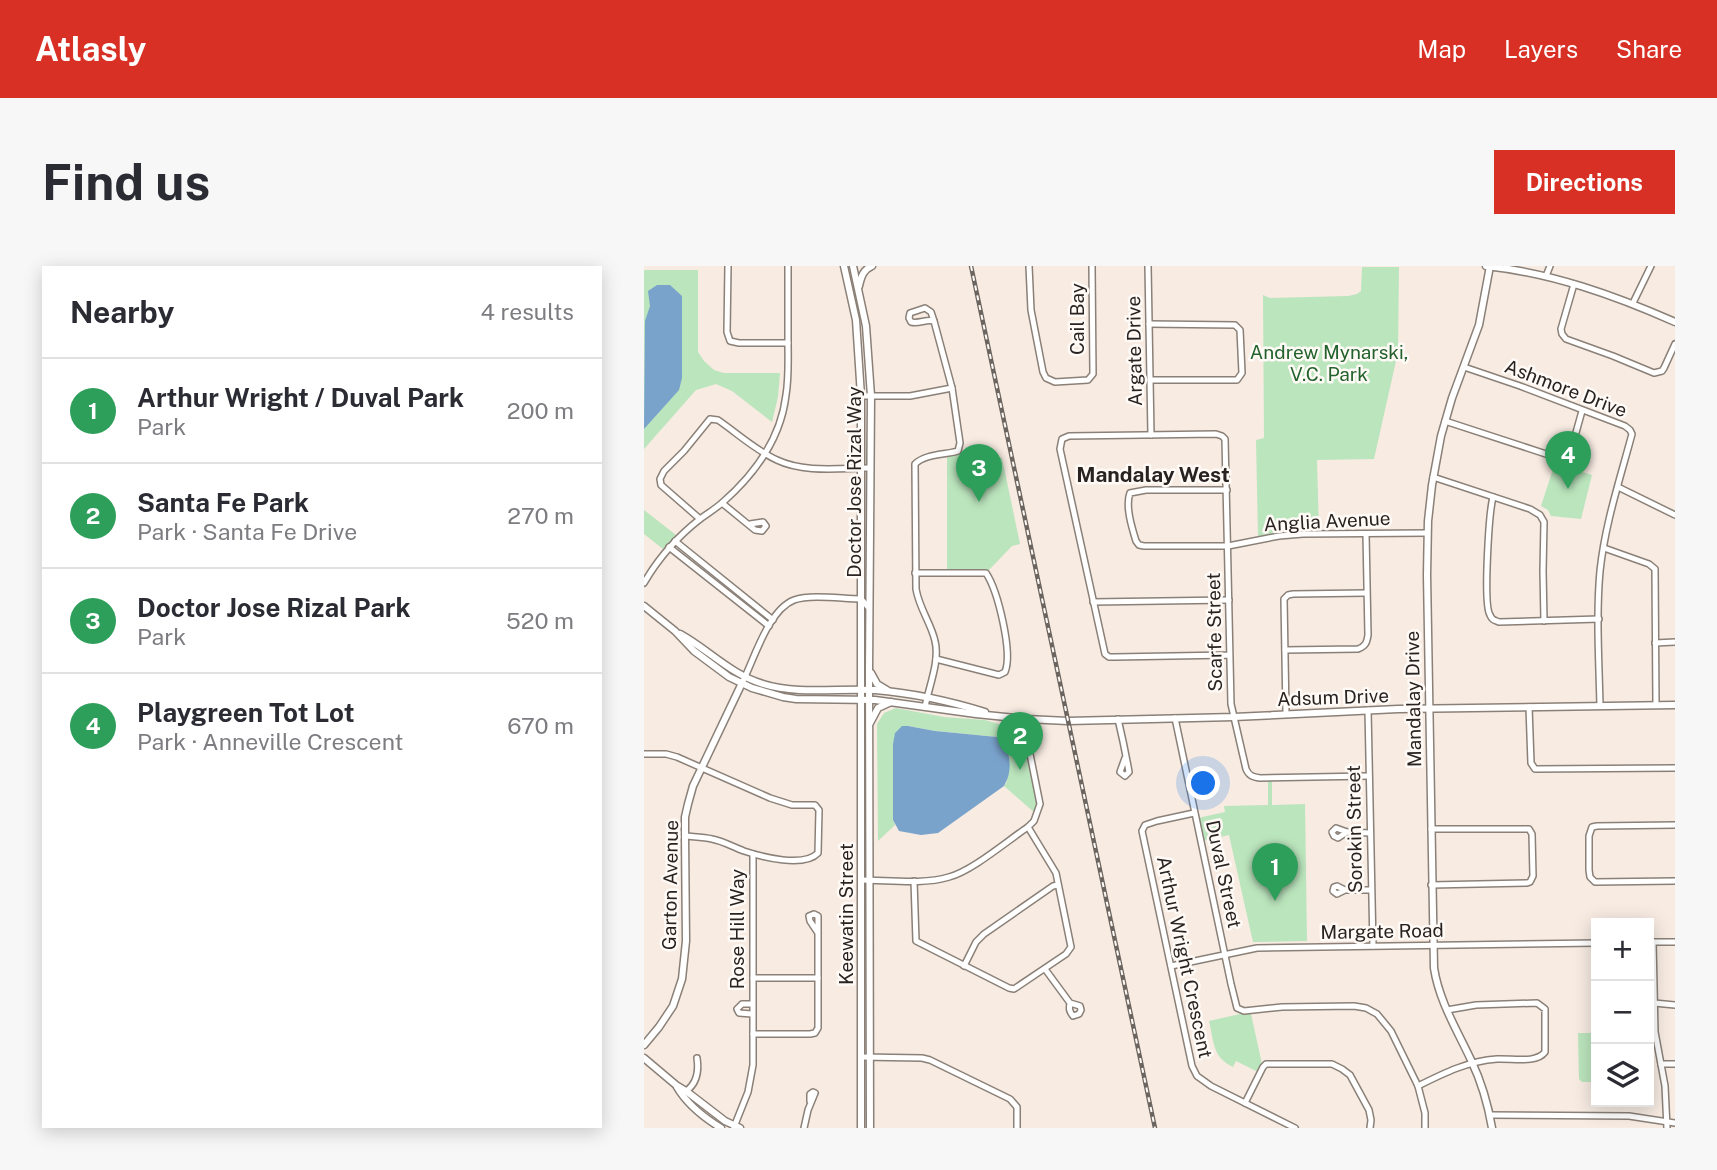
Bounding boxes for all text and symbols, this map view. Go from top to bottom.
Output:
text: Atlasly [35,30,146,68]
text: Map [1417,35,1466,63]
text: Layers [1504,35,1578,63]
text: Share [1616,35,1682,63]
button: Directions [1494,150,1675,214]
text: Find us [42,153,210,211]
street label: Cail Bay [1066,283,1088,355]
text: Nearby [70,294,174,330]
street label: Argate Drive [1122,296,1146,406]
text: 4 results [480,298,574,325]
park label: Andrew Mynarski, V.C. Park [1250,341,1408,385]
street label: Ashmore Drive [1502,355,1630,421]
text: Arthur Wright / Duval Park [137,382,464,413]
street label: Doctor Jose Rizal Way [843,386,865,578]
text: 1 [88,397,98,424]
text: 200 m [507,397,574,424]
text: Park [137,413,186,440]
pin: 4 [1545,431,1591,489]
pin: 3 [956,444,1002,502]
district label: Mandalay West [1076,462,1230,487]
text: Santa Fe Park [137,487,309,518]
text: 2 [86,502,100,529]
text: 270 m [507,502,574,529]
street label: Anglia Avenue [1263,507,1391,535]
text: Park · Santa Fe Drive [137,518,357,545]
street label: Scarfe Street [1202,572,1226,692]
text: Doctor Jose Rizal Park [137,592,411,623]
text: 3 [85,607,101,634]
text: 520 m [506,607,574,634]
text: Park [137,623,186,650]
street label: Mandalay Drive [1401,631,1425,767]
street label: Adsum Drive [1277,684,1389,710]
text: Playgreen Tot Lot [137,697,354,728]
text: 4 [85,712,101,739]
text: 670 m [507,712,574,739]
pin: 2 [997,712,1043,770]
text: Park · Anneville Crescent [137,728,403,755]
street label: Sorokin Street [1342,765,1366,893]
your location [1186,766,1220,800]
street label: Duval Street [1202,818,1246,930]
street label: Garton Avenue [658,820,682,950]
street label: Keewatin Street [835,843,857,985]
pin: 1 [1252,843,1298,901]
street label: Arthur Wright Crescent [1153,854,1217,1060]
street label: Rose Hill Way [726,869,748,989]
map controls [1591,918,1654,1107]
button: + [1591,918,1654,981]
street label: Margate Road [1320,919,1444,943]
button: − [1591,981,1654,1044]
button: layers [1591,1044,1654,1107]

